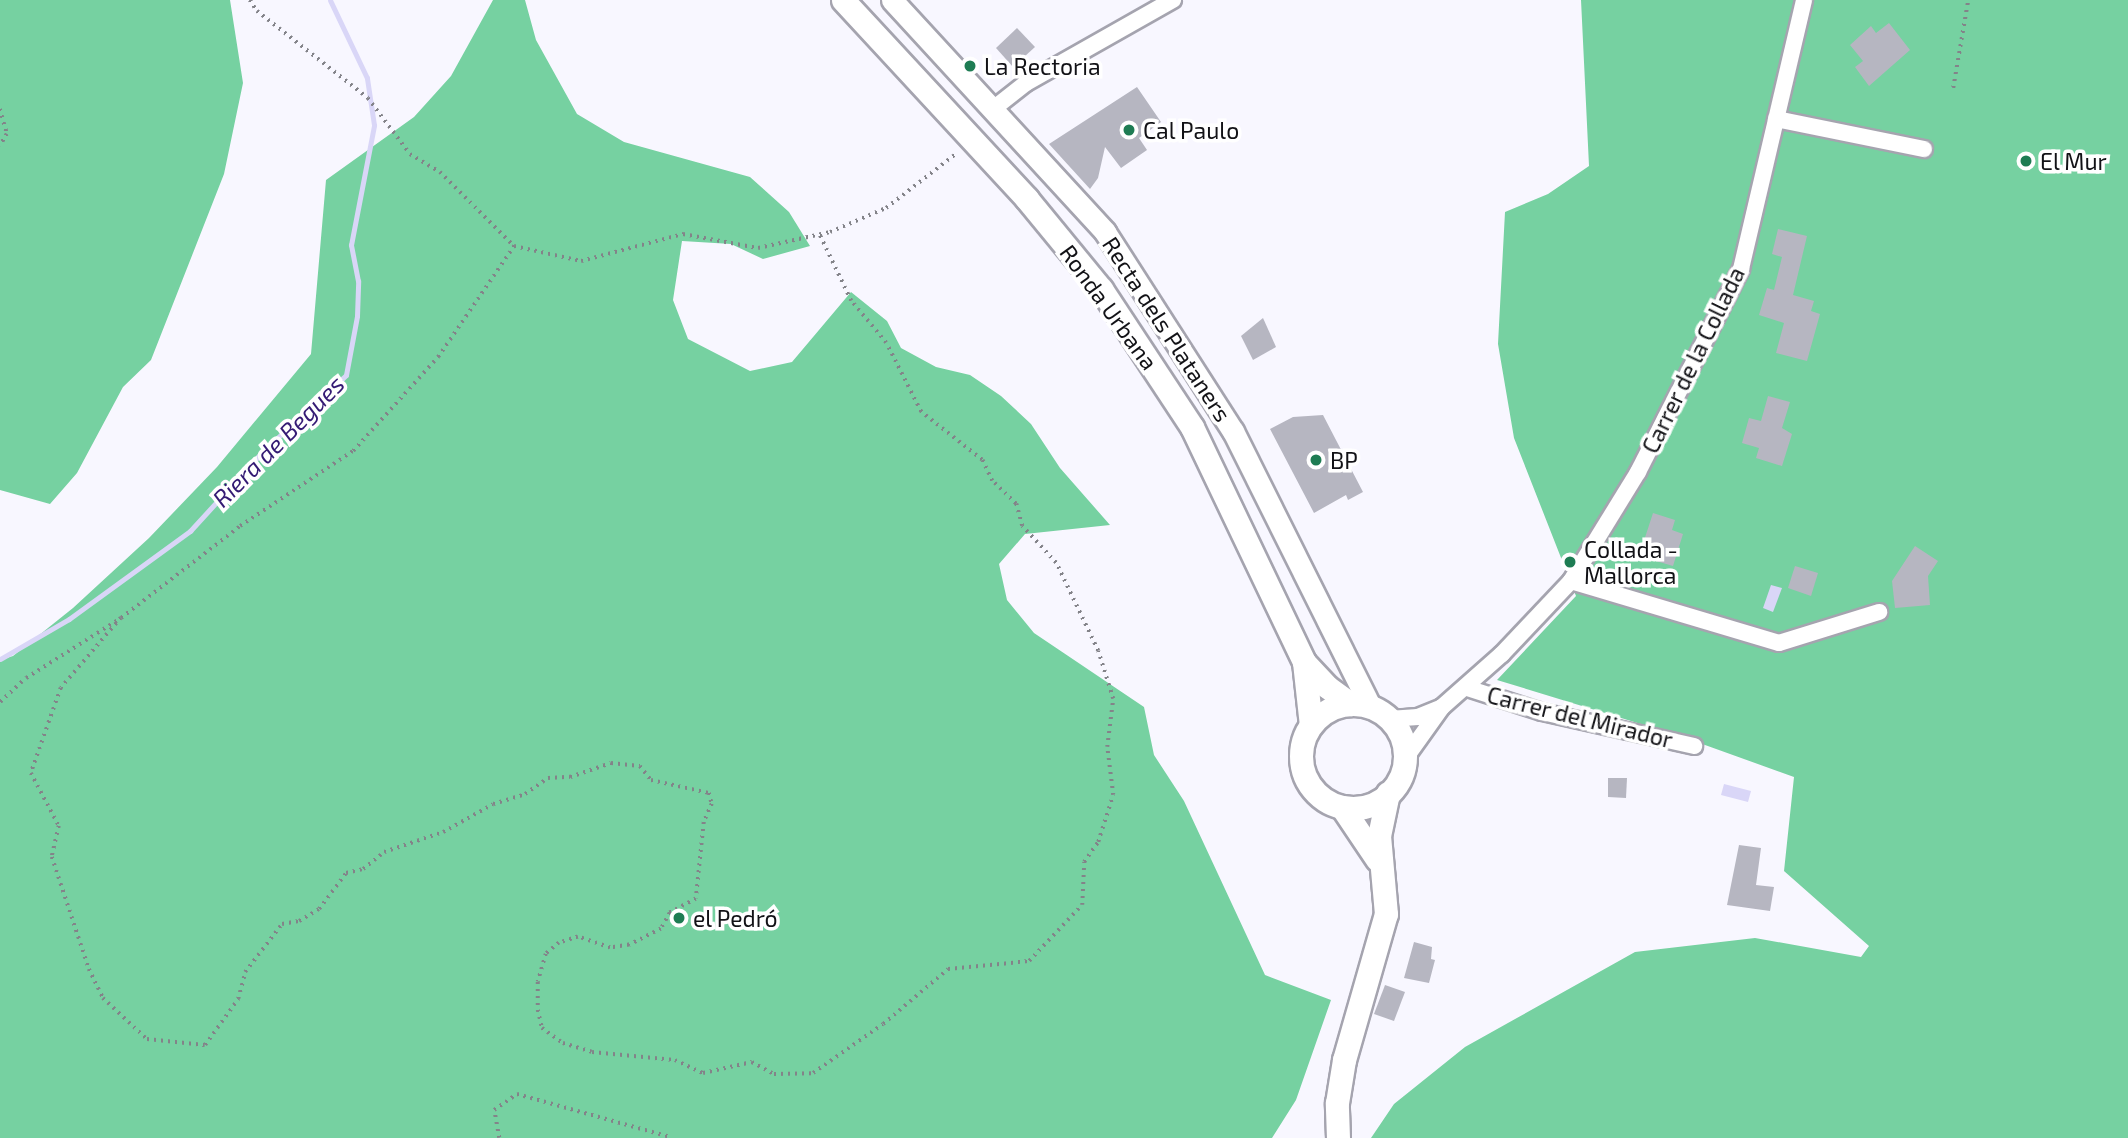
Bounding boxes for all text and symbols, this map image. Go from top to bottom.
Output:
place label: La Rectoria [984,52,1101,80]
marker: La Rectoria [962,58,978,74]
place label: Cal Paulo [1143,116,1240,144]
marker: Cal Paulo [1121,122,1137,138]
place label: El Mur [2040,147,2107,175]
marker: El Mur [2018,153,2034,169]
street label: Recta dels Plataners [1097,232,1237,426]
street label: Ronda Urbana [1054,239,1164,375]
street label: Carrer de la Collada [1636,262,1750,458]
water label: Riera de Begues [206,369,350,513]
place label: BP [1330,446,1358,474]
marker: BP [1308,452,1324,468]
place label: Collada - Mallorca [1584,535,1678,589]
marker: Collada - Mallorca [1562,554,1578,570]
street label: Carrer del Mirador [1484,680,1676,754]
place label: el Pedró [693,904,778,932]
marker: el Pedró [671,910,687,926]

